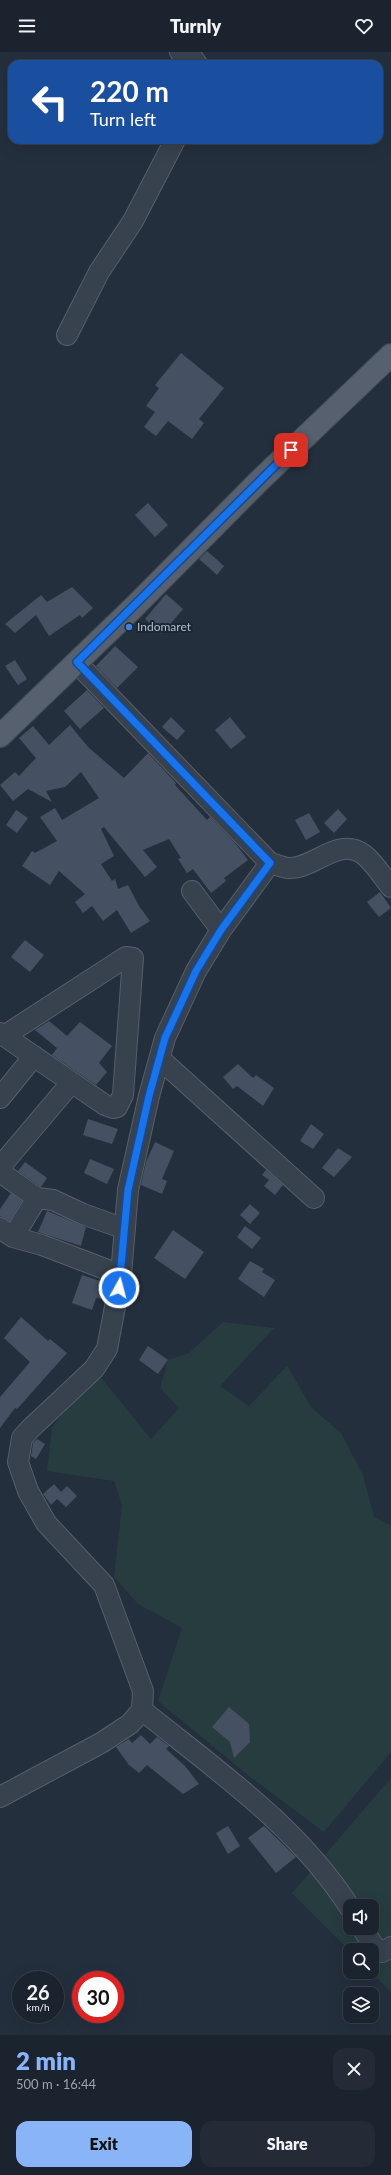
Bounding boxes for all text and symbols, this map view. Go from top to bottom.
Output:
icon: menu [16,15,38,37]
text: Turnly [170,15,221,37]
icon: heart [353,15,375,37]
text: 220 m [90,74,169,108]
icon: left [24,76,76,128]
text: Turn left [90,108,156,130]
pin [274,433,308,467]
icon: arrive [280,439,302,461]
place label: Indomaret [137,619,192,634]
marker: Indomaret [124,622,134,632]
position arrow [98,1267,140,1309]
map controls [343,1899,379,2023]
button: sound [343,1899,379,1935]
button: search [343,1943,379,1979]
speed limit sign: 30 [72,1971,124,2023]
text: 26 [26,1980,50,2004]
button: layers [343,1987,379,2023]
text: km/h [26,2001,50,2013]
text: 2 min [16,2046,76,2075]
button: close [333,2048,375,2090]
text: 500 m · 16:44 [16,2076,96,2092]
button: Exit [16,2121,192,2167]
button: Share [200,2121,375,2167]

